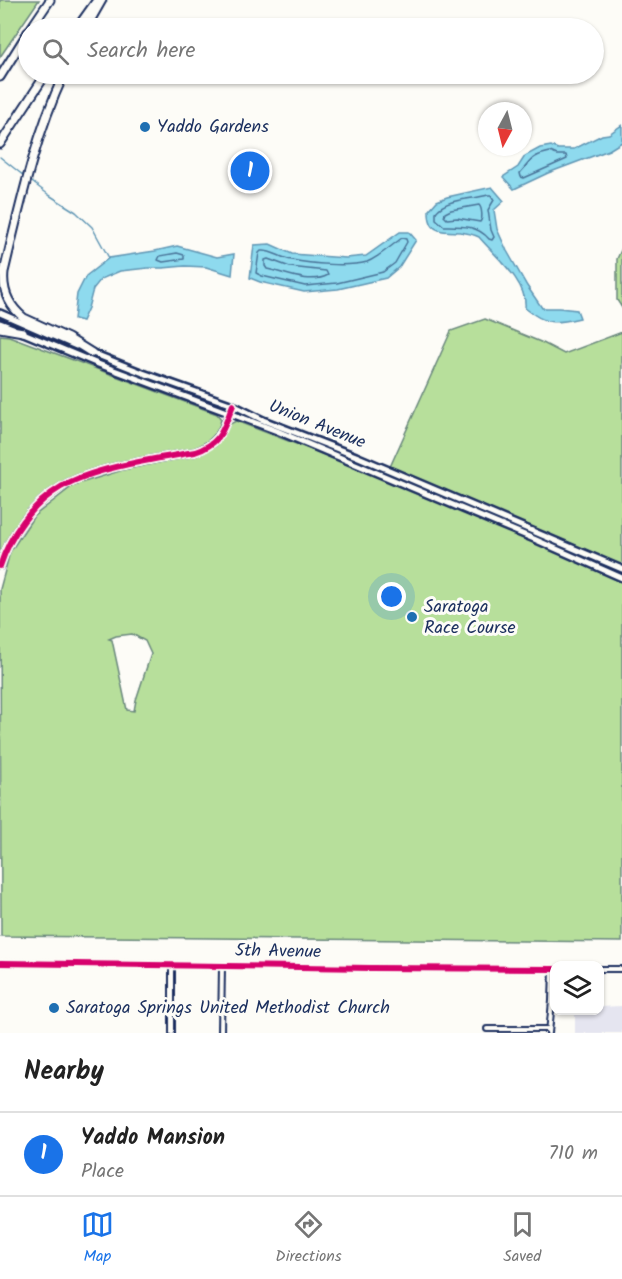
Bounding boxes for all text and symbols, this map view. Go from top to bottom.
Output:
search box [18,18,604,84]
text: Search here [87,34,195,69]
icon: search [39,35,72,68]
north arrow [478,102,532,156]
place label: Yaddo Gardens [157,113,269,142]
marker: Yaddo Gardens [138,120,152,134]
pin: 1 [230,148,270,194]
street label: Union Avenue [264,392,370,458]
your location [377,582,406,611]
place label: Saratoga Race Course [424,593,516,643]
marker: Saratoga Race Course [405,610,419,624]
street label: 5th Avenue [235,937,321,967]
map controls [550,961,604,1015]
button: layers [550,961,604,1015]
place label: Saratoga Springs United Methodist Church [66,994,390,1023]
marker: Saratoga Springs United Methodist Church [47,1001,61,1015]
text: Nearby [24,1051,104,1093]
text: Yaddo Mansion [81,1121,225,1156]
text: 1 [40,1138,47,1170]
text: 710 m [549,1138,598,1170]
text: Place [81,1156,124,1188]
tab: Map [81,1208,114,1269]
tab: Directions [275,1208,342,1269]
tab: Saved [503,1208,541,1269]

